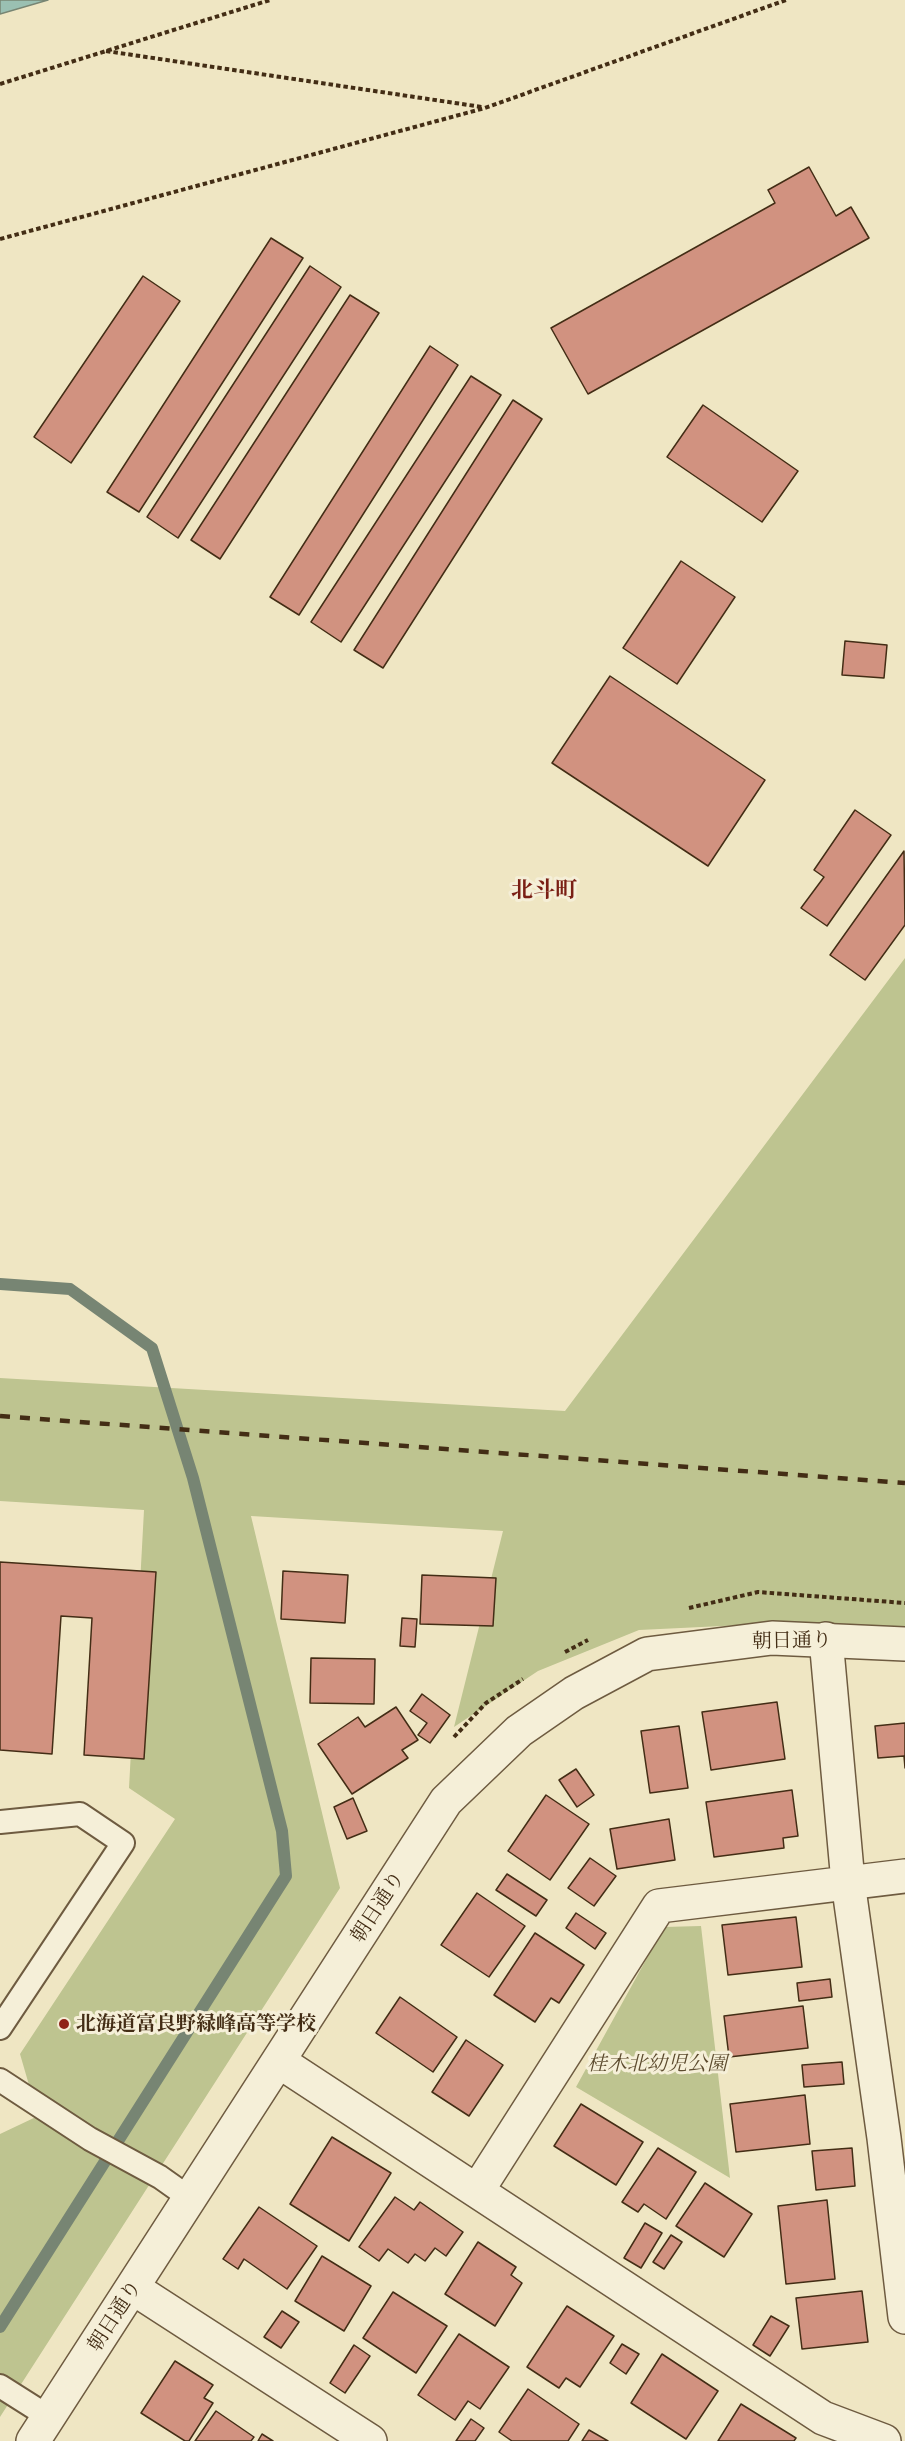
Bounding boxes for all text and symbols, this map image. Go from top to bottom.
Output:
district label: 北斗町 [511,878,577,904]
street label: 朝日通り [752,1628,832,1654]
street label: 朝日通り [346,1867,410,1947]
place label: 北海道富良野緑峰高等学校 [76,2012,316,2036]
marker: 北海道富良野緑峰高等学校 [57,2017,71,2031]
park label: 桂木北幼児公園 [587,2052,727,2076]
street label: 朝日通り [83,2276,147,2356]

